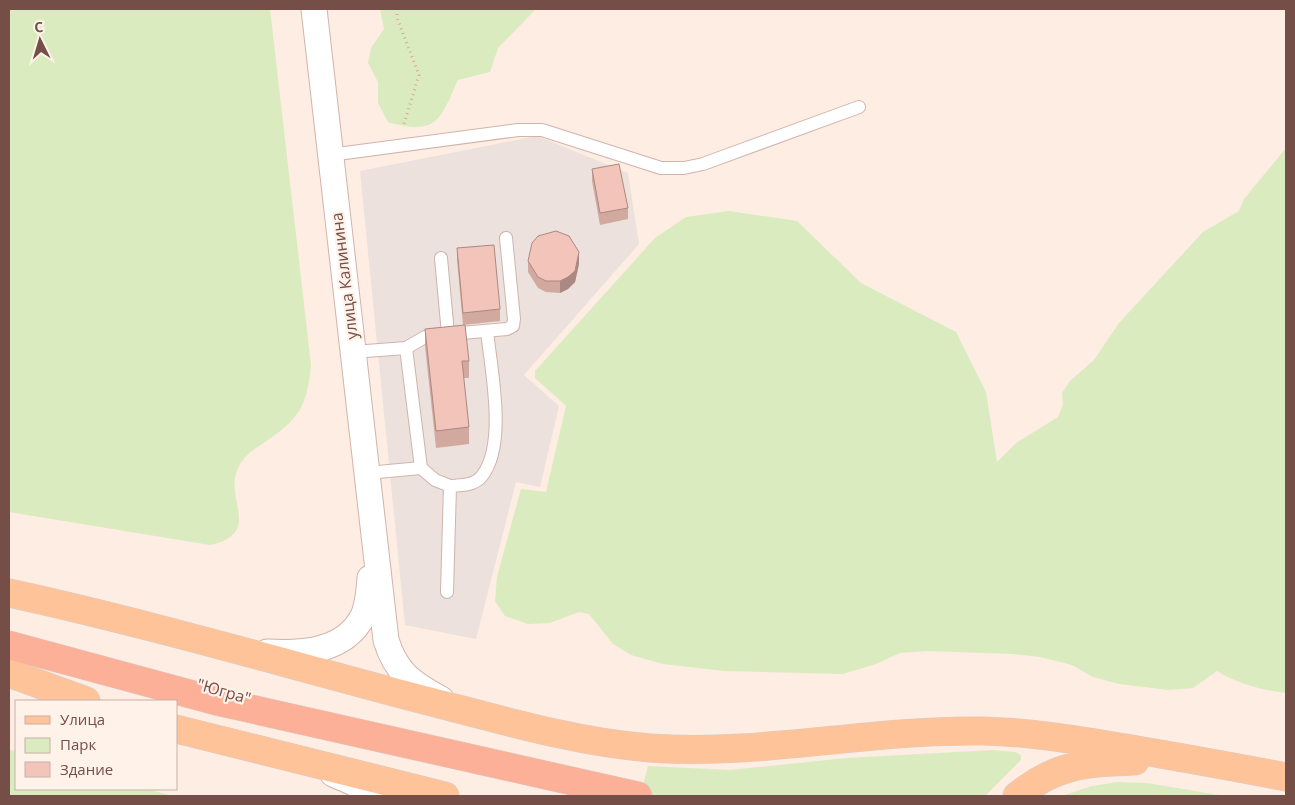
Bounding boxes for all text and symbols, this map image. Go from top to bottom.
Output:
north arrow [15,15,65,65]
text: С [34,17,44,36]
street label: улица Калинина [325,211,363,341]
street label: "Югра" [194,673,254,709]
legend [15,700,178,790]
text: Улица [60,709,105,729]
text: Парк [60,734,96,754]
text: Здание [60,759,113,779]

